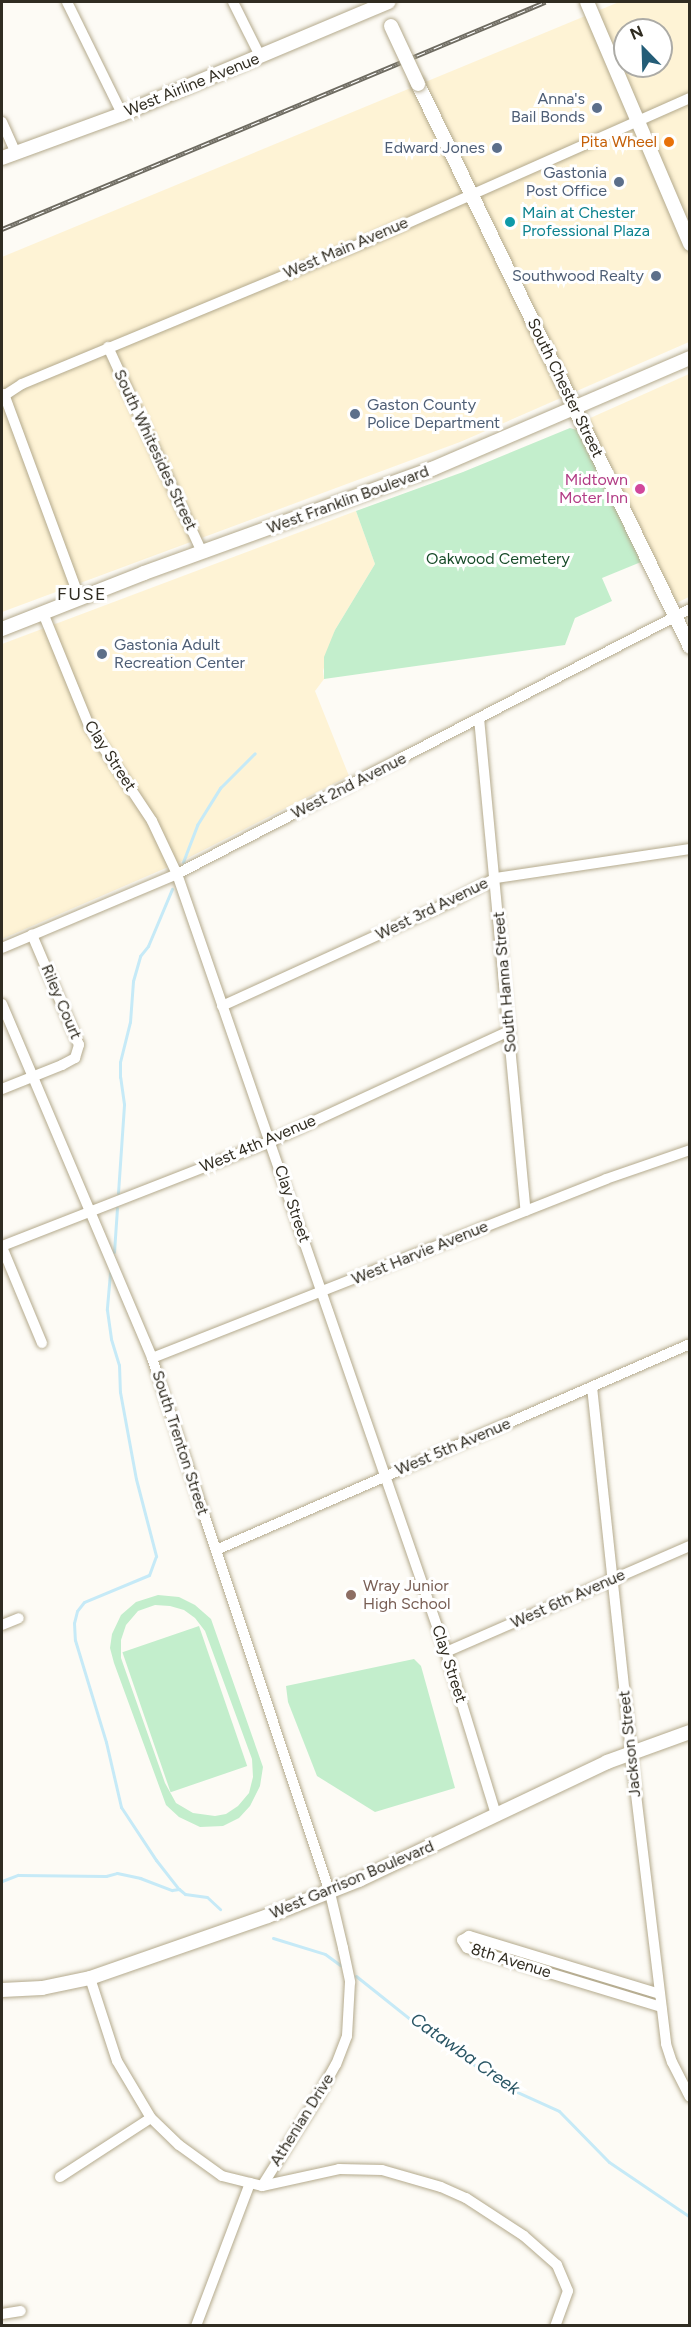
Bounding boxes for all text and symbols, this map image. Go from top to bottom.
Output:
north arrow [613,18,673,78]
text: N [627,22,646,44]
street label: West Airline Avenue [122,49,262,121]
place label: Anna's Bail Bonds [511,89,585,127]
marker: Anna's Bail Bonds [590,101,604,115]
place label: Pita Wheel [581,132,657,152]
marker: Pita Wheel [662,135,676,149]
place label: Edward Jones [384,138,485,158]
marker: Edward Jones [490,141,504,155]
place label: Gastonia Post Office [526,163,607,201]
marker: Gastonia Post Office [612,175,626,189]
place label: Main at Chester Professional Plaza [522,203,650,241]
street label: West Main Avenue [281,213,411,283]
marker: Main at Chester Professional Plaza [503,215,517,229]
place label: Southwood Realty [512,266,644,286]
marker: Southwood Realty [649,269,663,283]
street label: South Chester Street [523,315,607,461]
street label: South Whitesides Street [109,367,201,533]
place label: Gaston County Police Department [367,395,500,433]
marker: Gaston County Police Department [348,407,362,421]
street label: West Franklin Boulevard [264,462,432,538]
place label: Midtown Moter Inn [559,470,628,508]
marker: Midtown Moter Inn [633,482,647,496]
park label: Oakwood Cemetery [426,549,570,569]
district label: FUSE [57,583,107,605]
place label: Gastonia Adult Recreation Center [114,635,245,673]
marker: Gastonia Adult Recreation Center [95,647,109,661]
street label: Clay Street [80,717,140,795]
street label: West 2nd Avenue [288,749,410,823]
street label: West 3rd Avenue [373,874,491,944]
street label: South Hanna Street [489,910,521,1054]
street label: Riley Court [37,962,85,1042]
street label: West 4th Avenue [197,1111,319,1177]
street label: Clay Street [270,1163,314,1245]
street label: West Harvie Avenue [349,1217,491,1289]
street label: South Trenton Street [148,1368,212,1518]
street label: West 5th Avenue [393,1414,513,1480]
street label: West 6th Avenue [508,1565,628,1633]
place label: Wray Junior High School [363,1576,450,1614]
marker: Wray Junior High School [344,1588,358,1602]
street label: Clay Street [427,1623,471,1705]
street label: Jackson Street [615,1690,645,1798]
street label: West Garrison Boulevard [267,1837,437,1923]
street label: 8th Avenue [469,1940,553,1982]
water label: Catawba Creek [406,2008,524,2100]
street label: Athenian Drive [266,2070,338,2170]

